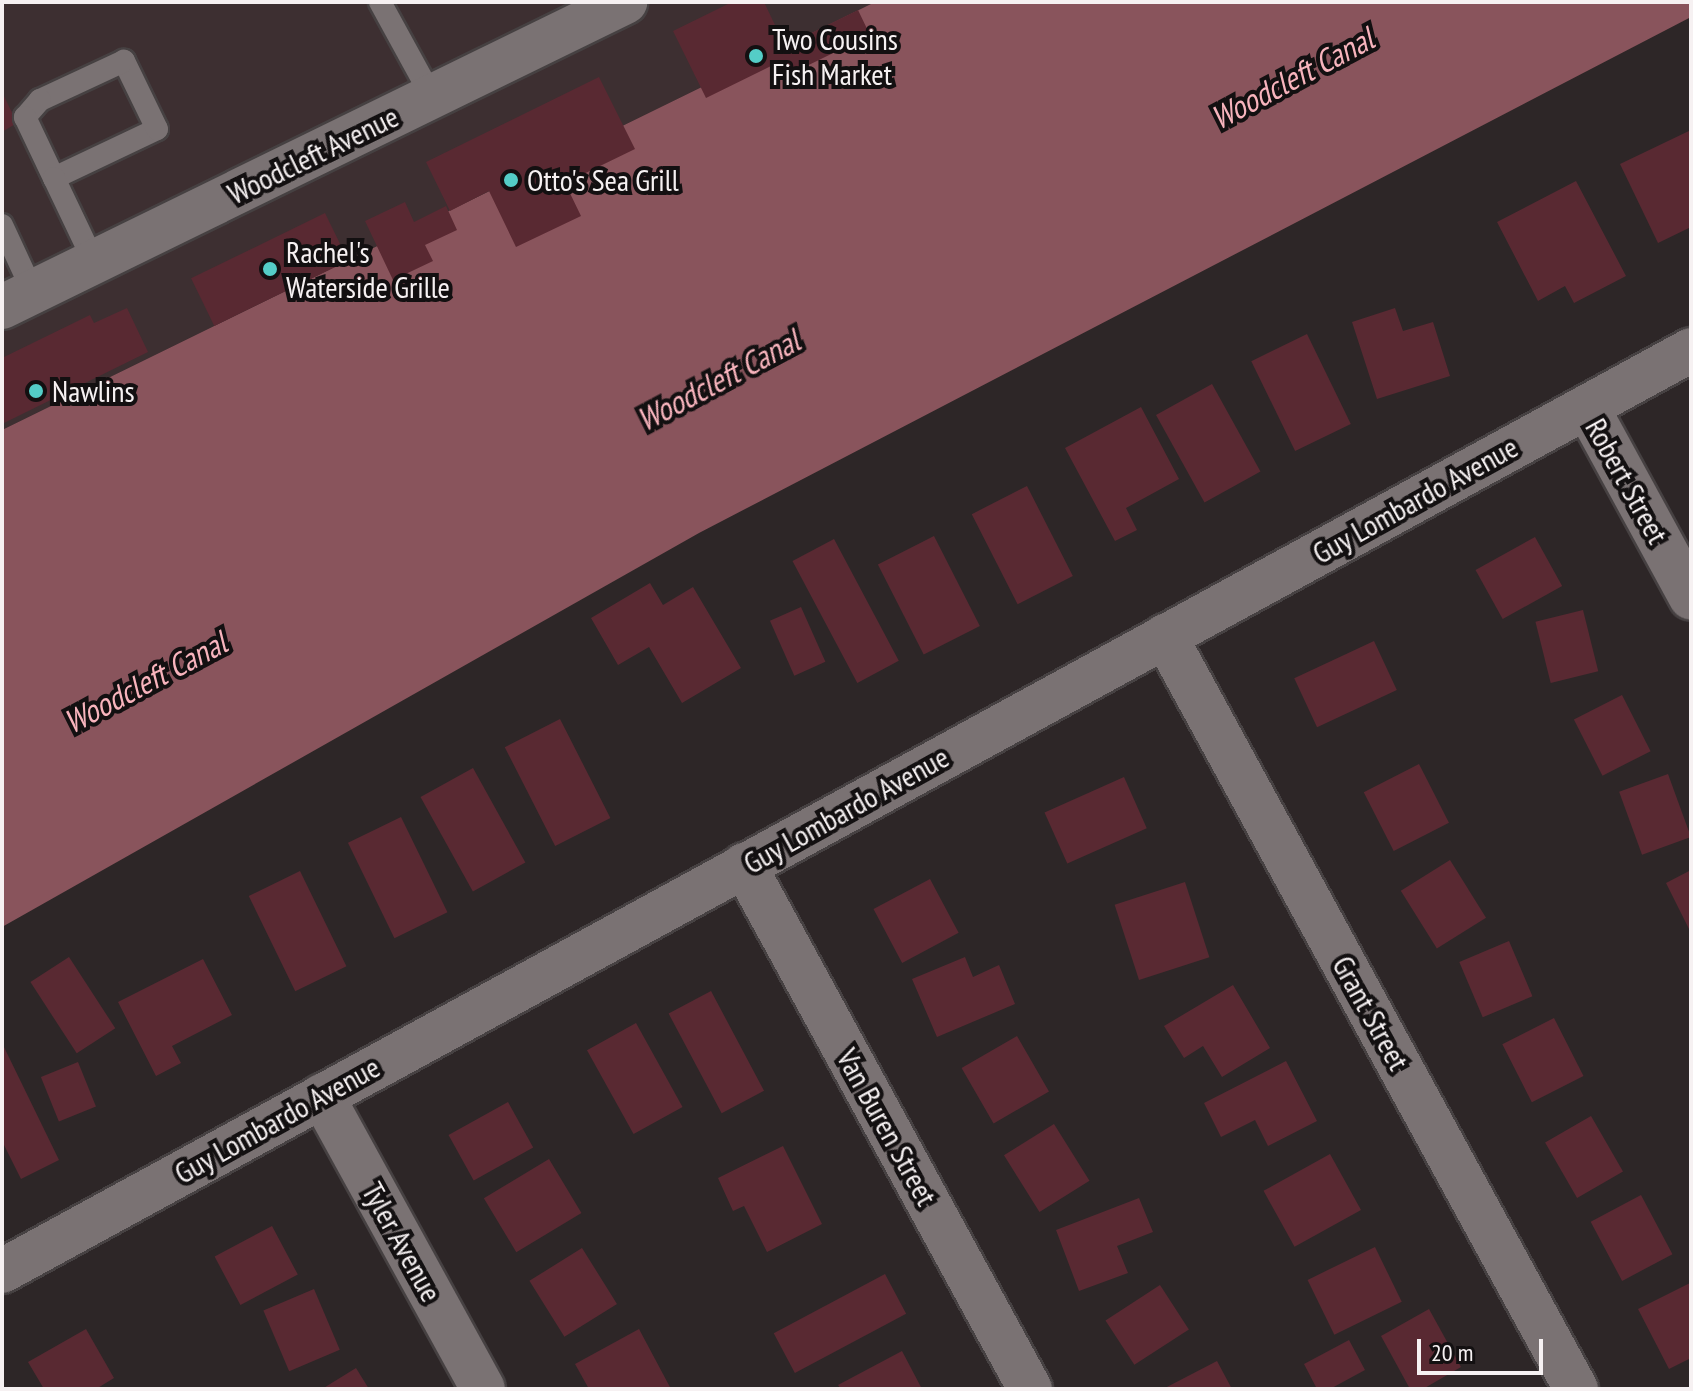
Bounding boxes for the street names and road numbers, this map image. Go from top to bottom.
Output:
street label: Woodcleft Avenue [222,98,404,212]
street label: Robert Street [1578,412,1676,550]
street label: Guy Lombardo Avenue [1305,428,1525,572]
street label: Guy Lombardo Avenue [736,738,956,882]
street label: Grant Street [1325,950,1417,1076]
street label: Van Buren Street [829,1042,945,1212]
street label: Guy Lombardo Avenue [167,1048,387,1192]
street label: Tyler Avenue [354,1176,450,1308]

